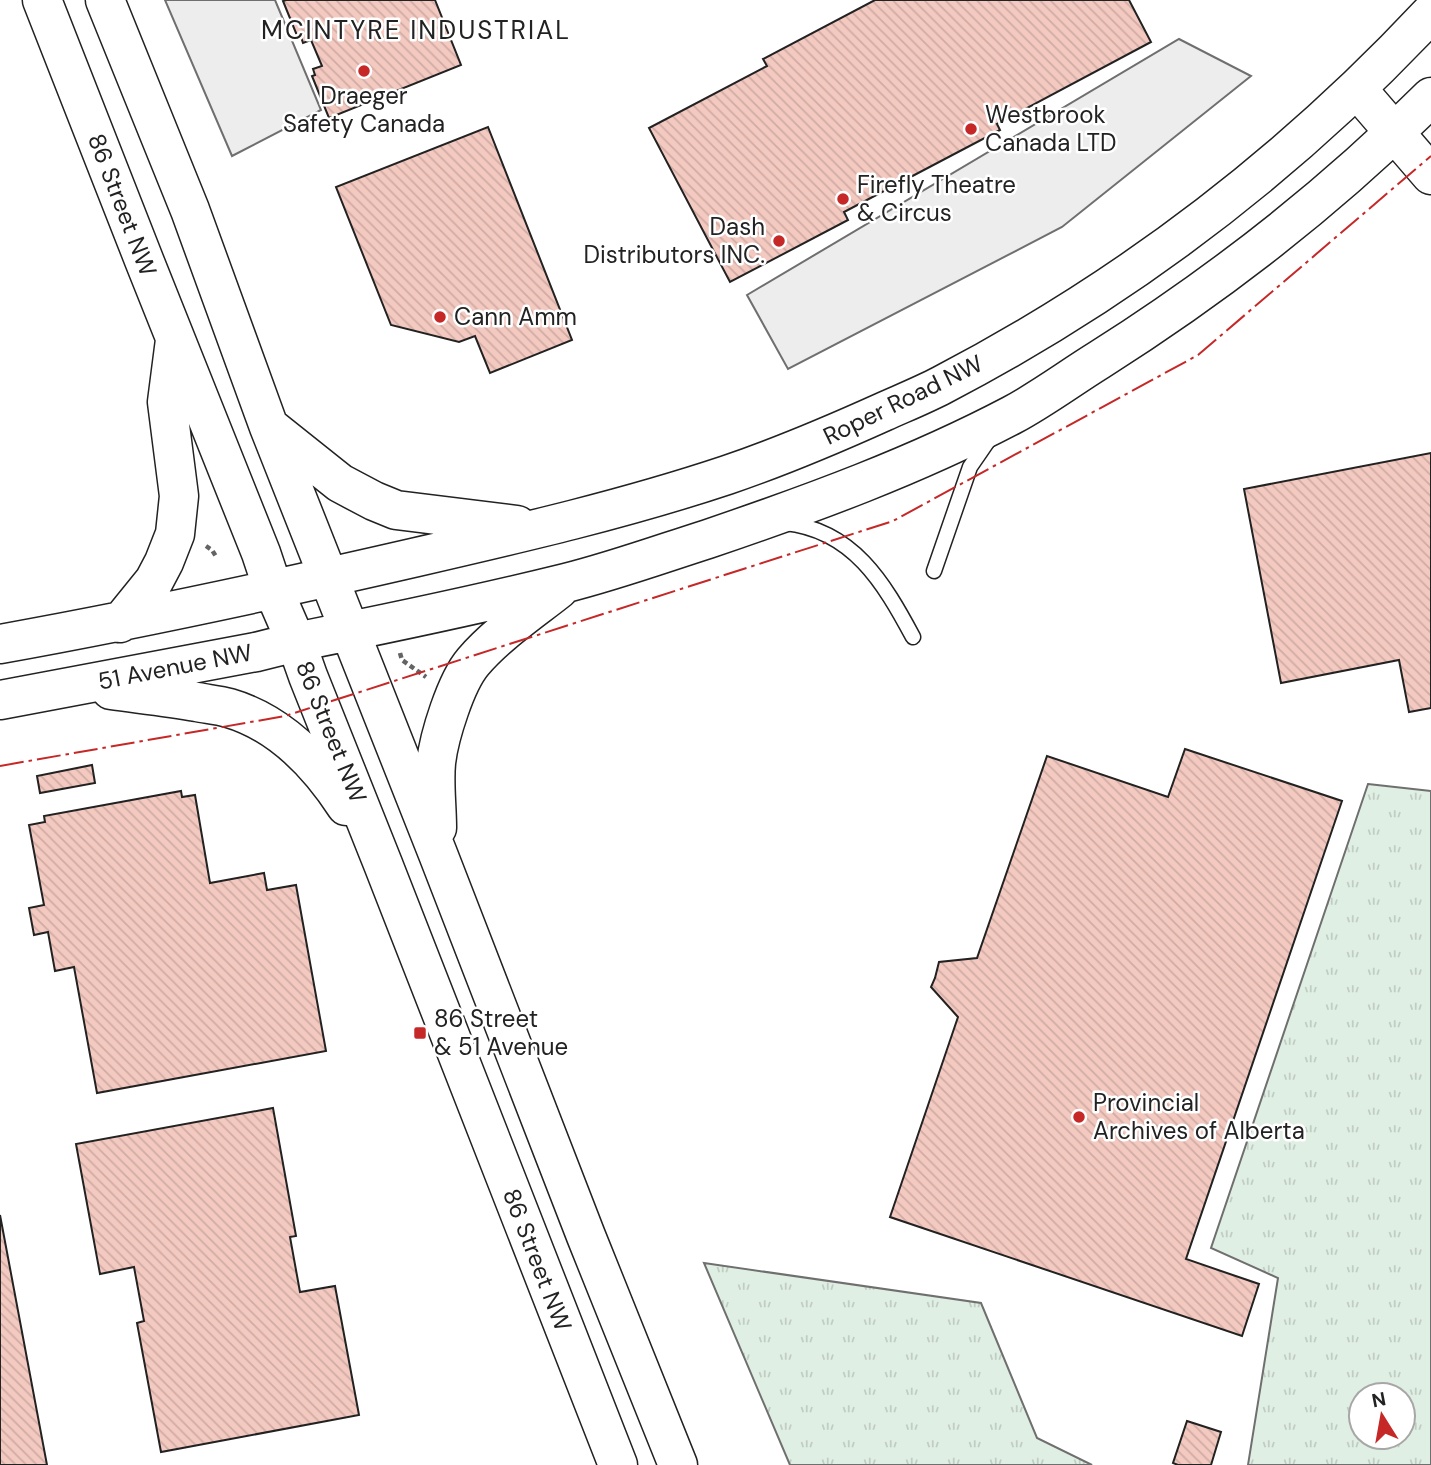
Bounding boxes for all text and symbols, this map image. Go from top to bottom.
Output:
district label: MCINTYRE INDUSTRIAL [261,13,571,47]
marker: Draeger Safety Canada [356,63,372,79]
place label: Draeger Safety Canada [283,80,445,139]
place label: Westbrook Canada LTD [985,99,1117,158]
marker: Westbrook Canada LTD [963,121,979,137]
street label: 86 Street NW [81,129,164,281]
place label: Firefly Theatre & Circus [857,169,1016,228]
marker: Firefly Theatre & Circus [835,191,851,207]
place label: Dash Distributors INC. [584,211,765,270]
marker: Dash Distributors INC. [771,233,787,249]
place label: Cann Amm [454,301,577,332]
marker: Cann Amm [432,309,448,325]
street label: Roper Road NW [818,348,988,452]
street label: 51 Avenue NW [95,636,255,697]
street label: 86 Street NW [289,656,374,807]
place label: 86 Street & 51 Avenue [434,1003,568,1062]
marker: 86 Street & 51 Avenue [412,1025,428,1041]
place label: Provincial Archives of Alberta [1093,1087,1305,1146]
marker: Provincial Archives of Alberta [1071,1109,1087,1125]
street label: 86 Street NW [496,1184,579,1336]
north arrow [1347,1381,1417,1451]
text: N [1370,1386,1388,1413]

